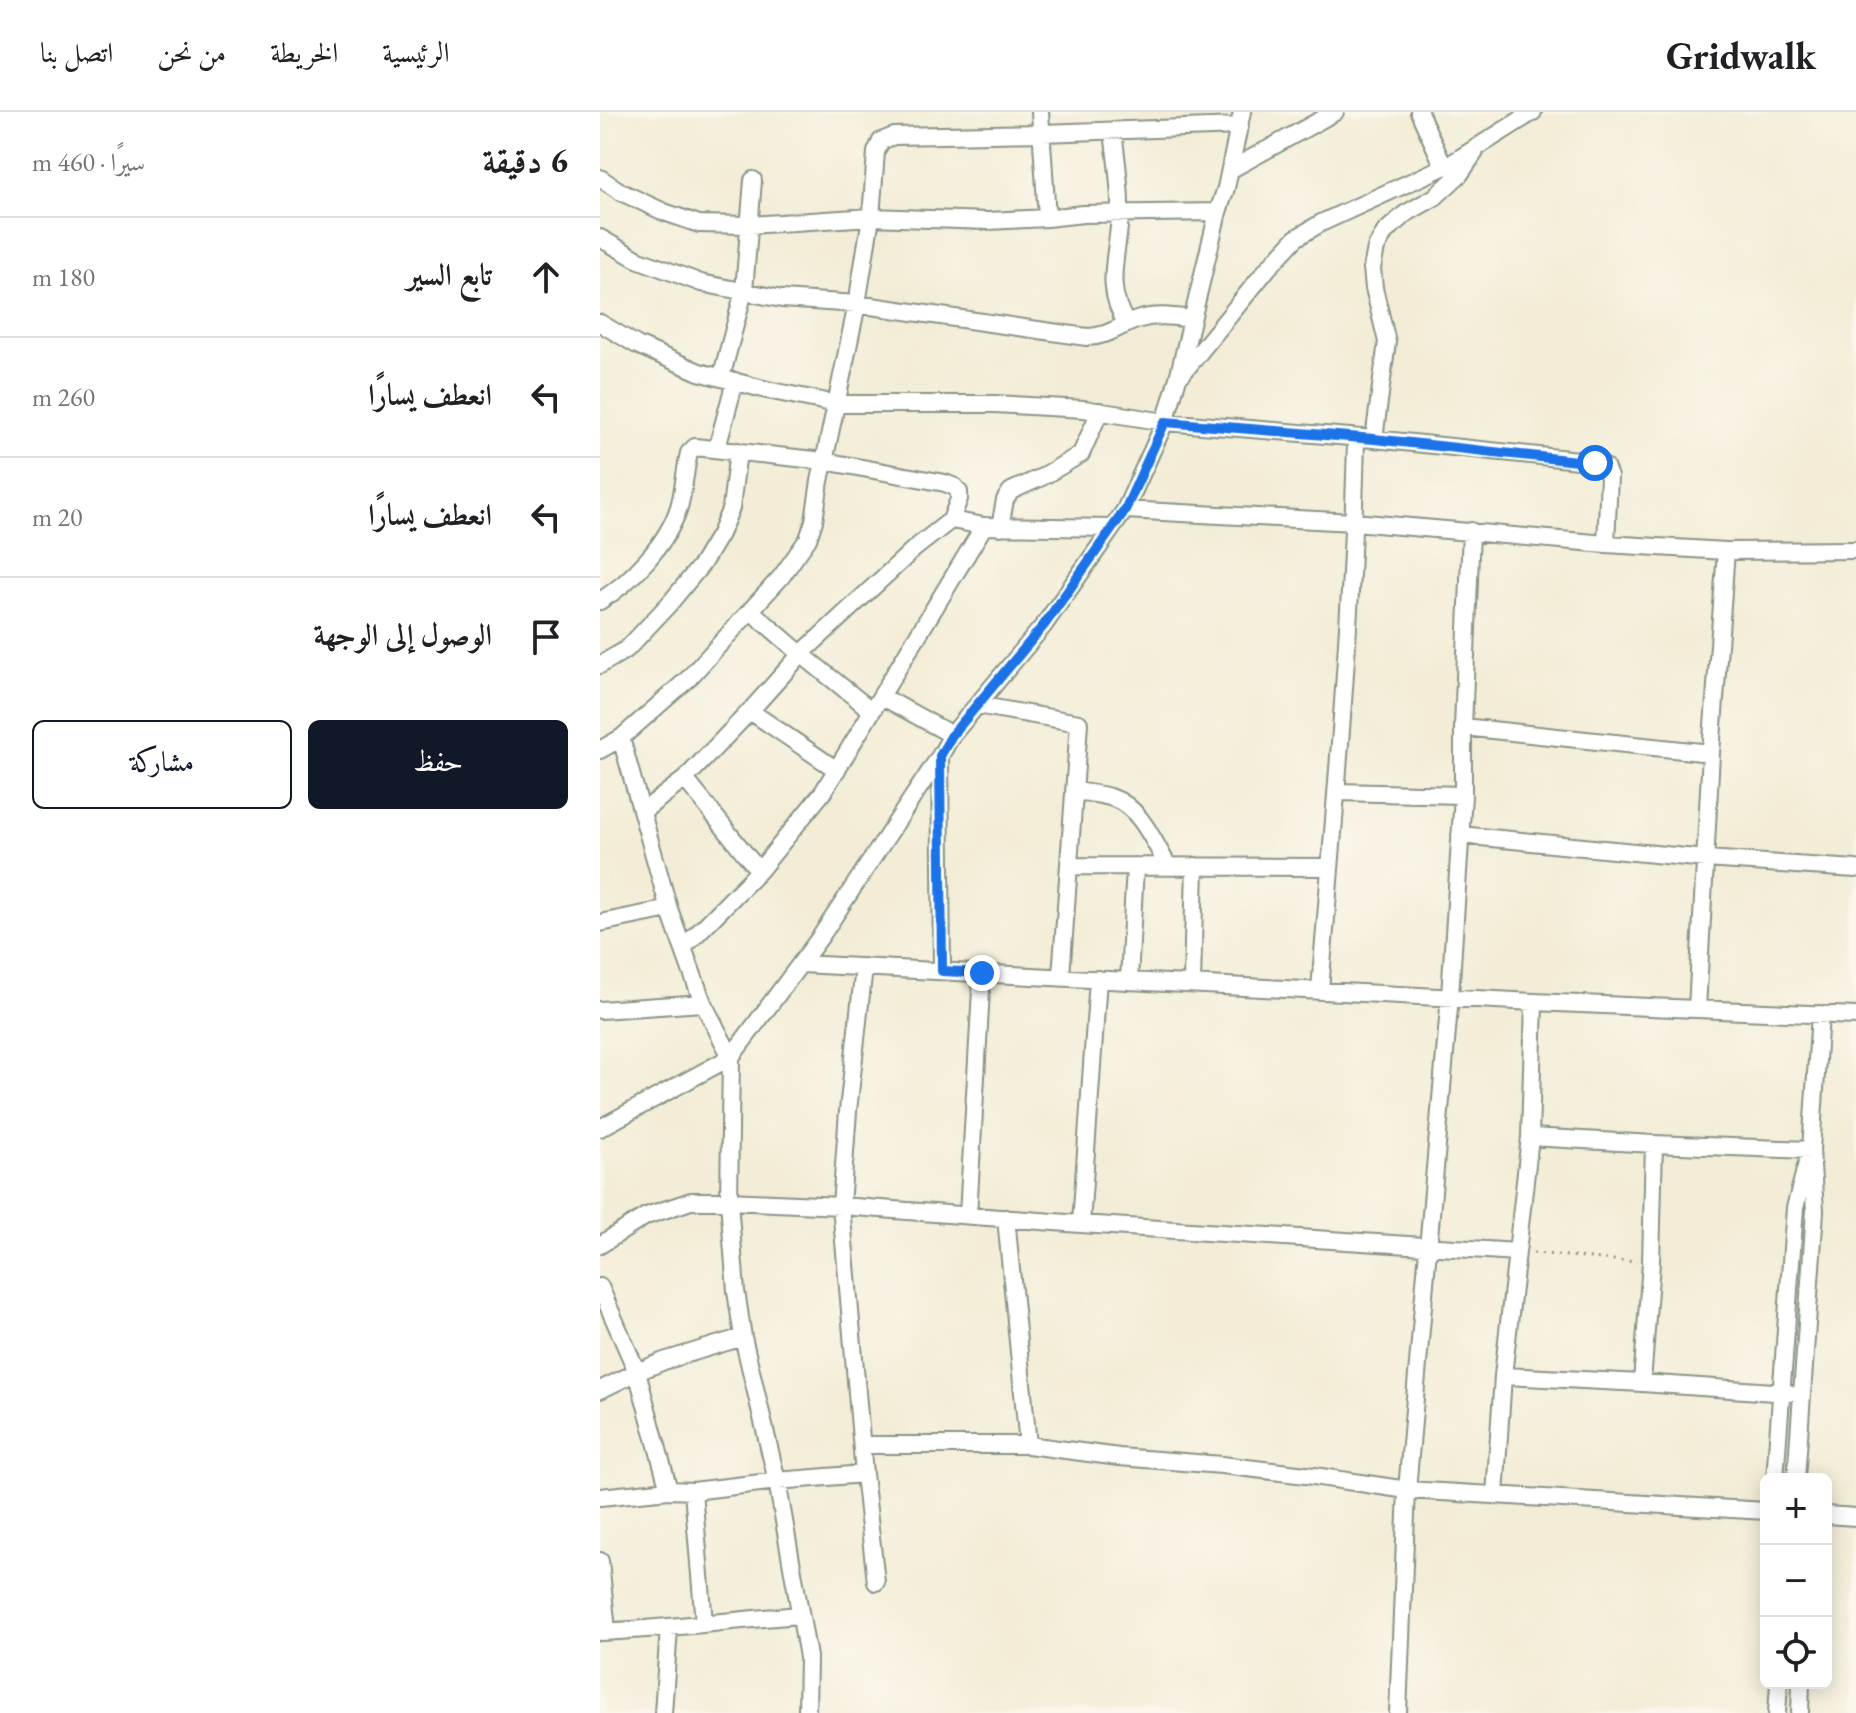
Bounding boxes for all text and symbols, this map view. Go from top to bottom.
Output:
text: Gridwalk [1666,31,1816,80]
text: اتصل بنا [40,34,113,70]
text: من نحن [157,34,226,70]
text: الخريطة [270,34,338,70]
text: الرئيسية [382,34,450,70]
text: 6 دقيقة [483,138,568,182]
text: سيرًا · 460 m [32,145,145,179]
text: تابع السير [407,255,492,294]
icon: ahead [524,255,568,299]
text: 180 m [32,260,95,294]
text: انعطف يسارًا [368,375,492,414]
icon: left [524,375,568,419]
text: 260 m [32,380,95,414]
route start [1577,445,1613,481]
text: انعطف يسارًا [368,495,492,534]
icon: left [524,495,568,539]
text: 20 m [32,500,82,534]
text: الوصول إلى الوجهة [313,615,492,654]
icon: arrive [524,615,568,659]
button: مشاركة [32,720,292,809]
button: حفظ [308,720,568,809]
route end [964,955,1000,991]
map controls [1760,1473,1832,1689]
button: + [1760,1473,1832,1545]
button: − [1760,1545,1832,1617]
button: locate [1760,1617,1832,1689]

